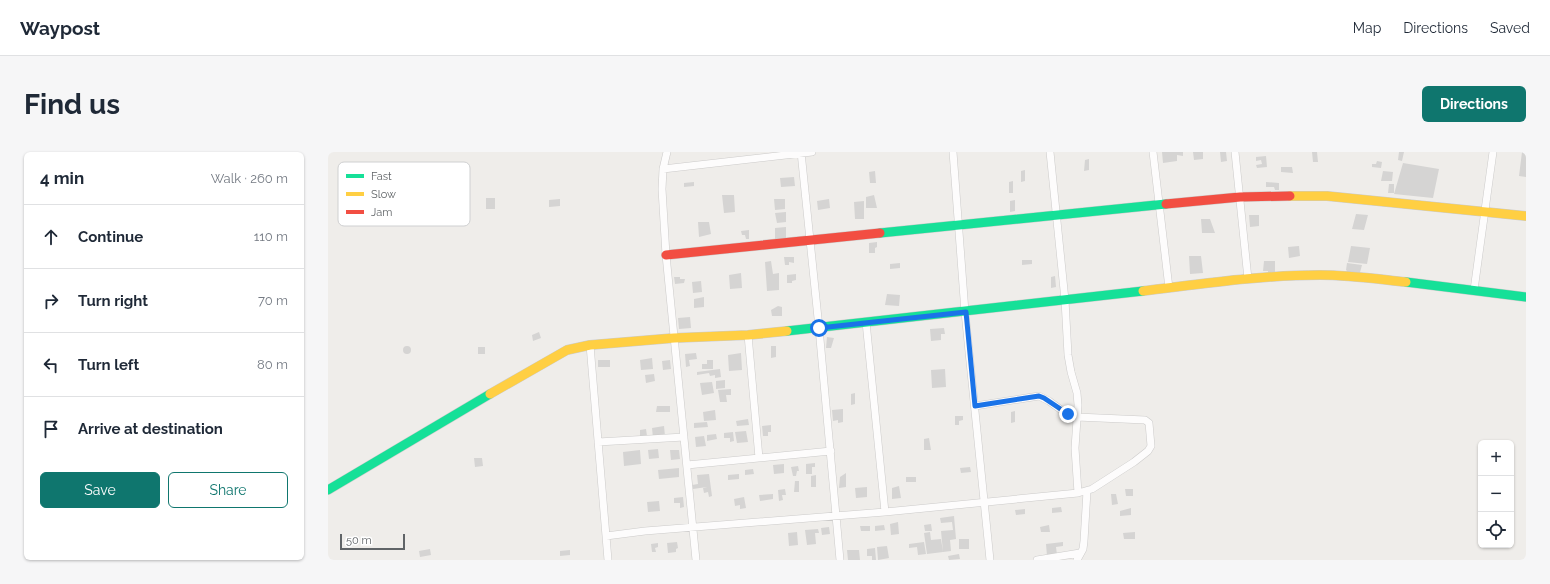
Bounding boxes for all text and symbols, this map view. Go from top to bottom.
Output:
text: Waypost [20,17,100,39]
text: Map [1353,20,1381,36]
text: Directions [1403,20,1468,36]
text: Saved [1490,20,1530,36]
button: Directions [1422,86,1526,122]
text: Find us [24,88,120,121]
legend [338,162,470,226]
text: 4 min [40,168,84,188]
text: Fast [371,170,392,183]
text: Walk · 260 m [211,171,288,186]
text: Slow [371,188,396,201]
text: Jam [371,206,392,219]
icon: ahead [40,226,62,248]
text: Continue [78,228,143,246]
text: 110 m [254,229,288,244]
icon: right [40,290,62,312]
text: Turn right [78,292,148,310]
text: 70 m [258,293,288,308]
route start [810,319,828,337]
icon: left [40,354,62,376]
text: Turn left [78,356,139,374]
text: 80 m [257,357,288,372]
route end [1059,405,1077,423]
icon: arrive [40,418,62,440]
text: Arrive at destination [78,420,223,438]
map controls [1478,440,1514,548]
button: + [1478,440,1514,476]
button: Save [40,472,160,508]
button: Share [168,472,288,508]
button: − [1478,476,1514,512]
button: locate [1478,512,1514,548]
scale bar [340,532,405,551]
text: 50 m [346,534,372,547]

